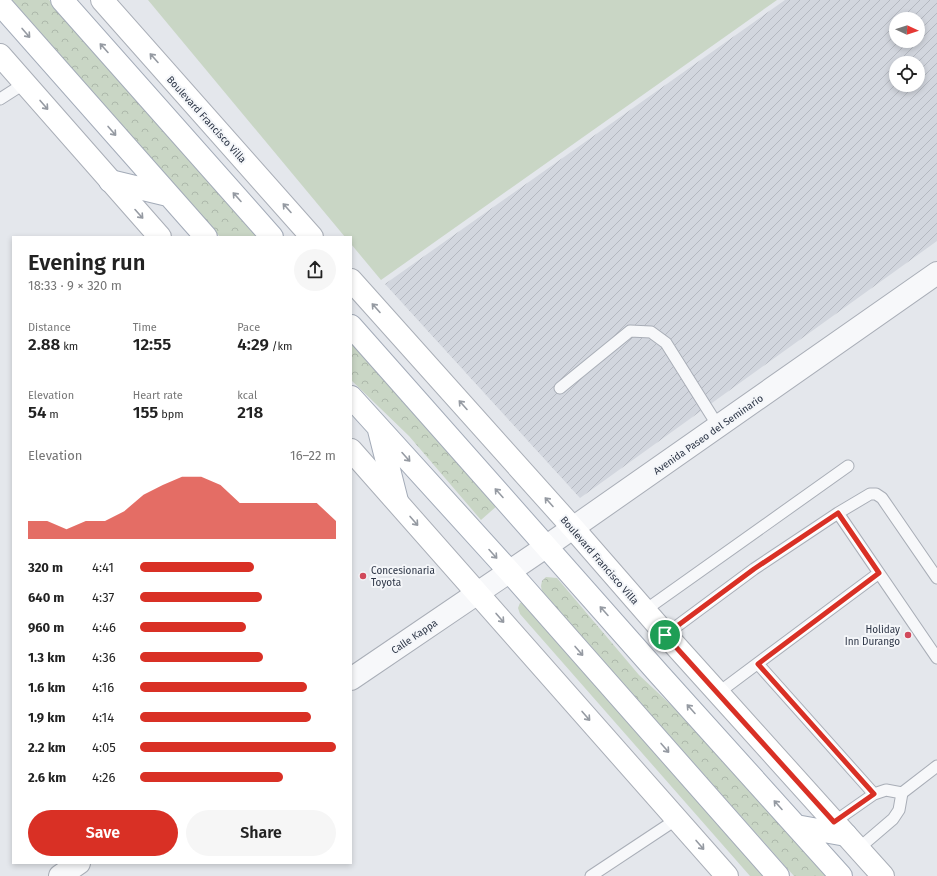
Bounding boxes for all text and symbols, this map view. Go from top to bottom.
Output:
north arrow [889,12,925,48]
map controls [889,12,925,92]
one-way arrow [21,28,30,38]
one-way arrow [100,43,109,53]
one-way arrow [149,53,158,64]
button: locate [889,56,925,92]
street label: Boulevard Francisco Villa [164,74,248,166]
one-way arrow [39,100,48,110]
one-way arrow [107,125,116,136]
one-way arrow [232,192,241,203]
one-way arrow [282,203,291,213]
one-way arrow [134,208,143,219]
text: Evening run [28,249,145,276]
button: share [294,249,336,291]
text: 18:33 · 9 × 320 m [28,278,122,293]
one-way arrow [371,303,381,313]
text: Distance [28,321,71,334]
text: Time [133,321,157,334]
text: Pace [237,321,260,334]
text: 2.88 [28,334,60,355]
text: 12:55 [133,334,171,355]
text: 4:29 [237,334,269,355]
text: km [60,340,78,353]
text: /km [269,340,293,353]
text: Elevation [28,389,74,402]
text: Heart rate [133,389,183,402]
text: kcal [237,389,257,402]
street label: Avenida Paseo del Seminario [651,392,766,477]
one-way arrow [458,400,467,410]
text: 54 [28,402,46,423]
text: 155 [133,402,158,423]
text: 218 [237,402,263,423]
text: m [46,408,59,421]
text: bpm [158,408,184,421]
text: Elevation [28,448,82,463]
text: 16–22 m [290,448,336,463]
one-way arrow [401,452,410,463]
one-way arrow [495,488,504,498]
one-way arrow [545,497,554,507]
street label: Boulevard Francisco Villa [558,514,641,607]
one-way arrow [409,516,419,526]
one-way arrow [488,548,497,558]
text: 320 m [28,560,63,575]
text: 4:41 [92,560,114,575]
place label: Concesionaria Toyota [371,565,435,589]
marker: Concesionaria Toyota [358,571,368,581]
text: 640 m [28,590,64,605]
text: 4:37 [92,590,114,605]
one-way arrow [600,607,609,617]
one-way arrow [495,613,504,623]
street label: Calle Kappa [389,617,440,657]
pin [648,618,682,652]
text: 960 m [28,620,64,635]
text: 4:46 [92,620,116,635]
icon: arrive [654,624,676,646]
place label: Holiday Inn Durango [845,624,900,648]
marker: Holiday Inn Durango [903,630,913,640]
one-way arrow [575,646,584,656]
text: 1.3 km [28,650,65,665]
text: 4:36 [92,650,116,665]
text: 1.6 km [28,680,66,695]
text: 4:16 [92,680,114,695]
one-way arrow [686,703,695,714]
text: 1.9 km [28,710,65,725]
text: 4:14 [92,710,114,725]
one-way arrow [582,711,591,721]
text: 2.2 km [28,740,66,755]
text: 4:05 [92,740,116,755]
one-way arrow [661,743,670,754]
text: 2.6 km [28,770,66,785]
text: 4:26 [92,770,115,785]
one-way arrow [773,800,782,810]
button: Save [28,810,178,856]
button: Share [186,810,336,856]
one-way arrow [695,840,705,850]

